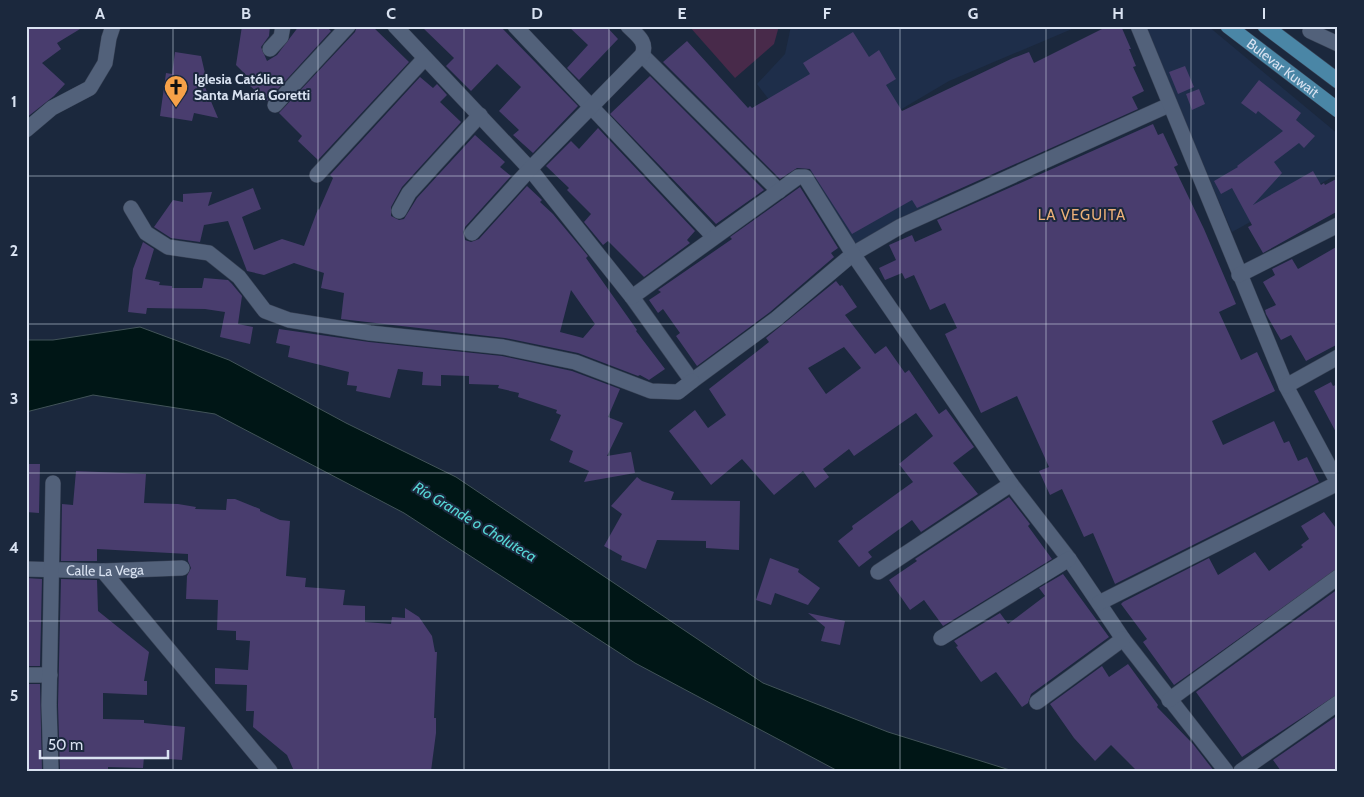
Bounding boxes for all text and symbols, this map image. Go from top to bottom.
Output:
text: A [95,4,105,23]
text: B [241,4,251,23]
text: C [386,4,396,23]
text: D [531,4,543,23]
text: E [677,4,687,23]
text: F [823,4,832,23]
text: G [968,4,978,23]
text: H [1112,4,1124,23]
text: I [1262,4,1266,23]
street label: Bulevar Kuwait [1243,34,1323,101]
place label: Iglesia Católica Santa María Goretti [194,70,310,104]
church icon: Iglesia Católica Santa María Goretti [163,74,189,108]
text: 1 [11,92,17,111]
district label: LA VEGUITA [1038,206,1126,224]
text: 2 [10,241,18,260]
text: 3 [10,389,18,408]
water label: Río Grande o Choluteca [410,478,540,566]
text: 4 [9,538,19,557]
street label: Calle La Vega [66,560,144,580]
text: 5 [10,686,18,705]
scale bar [40,727,168,759]
text: 50 m [48,736,83,754]

